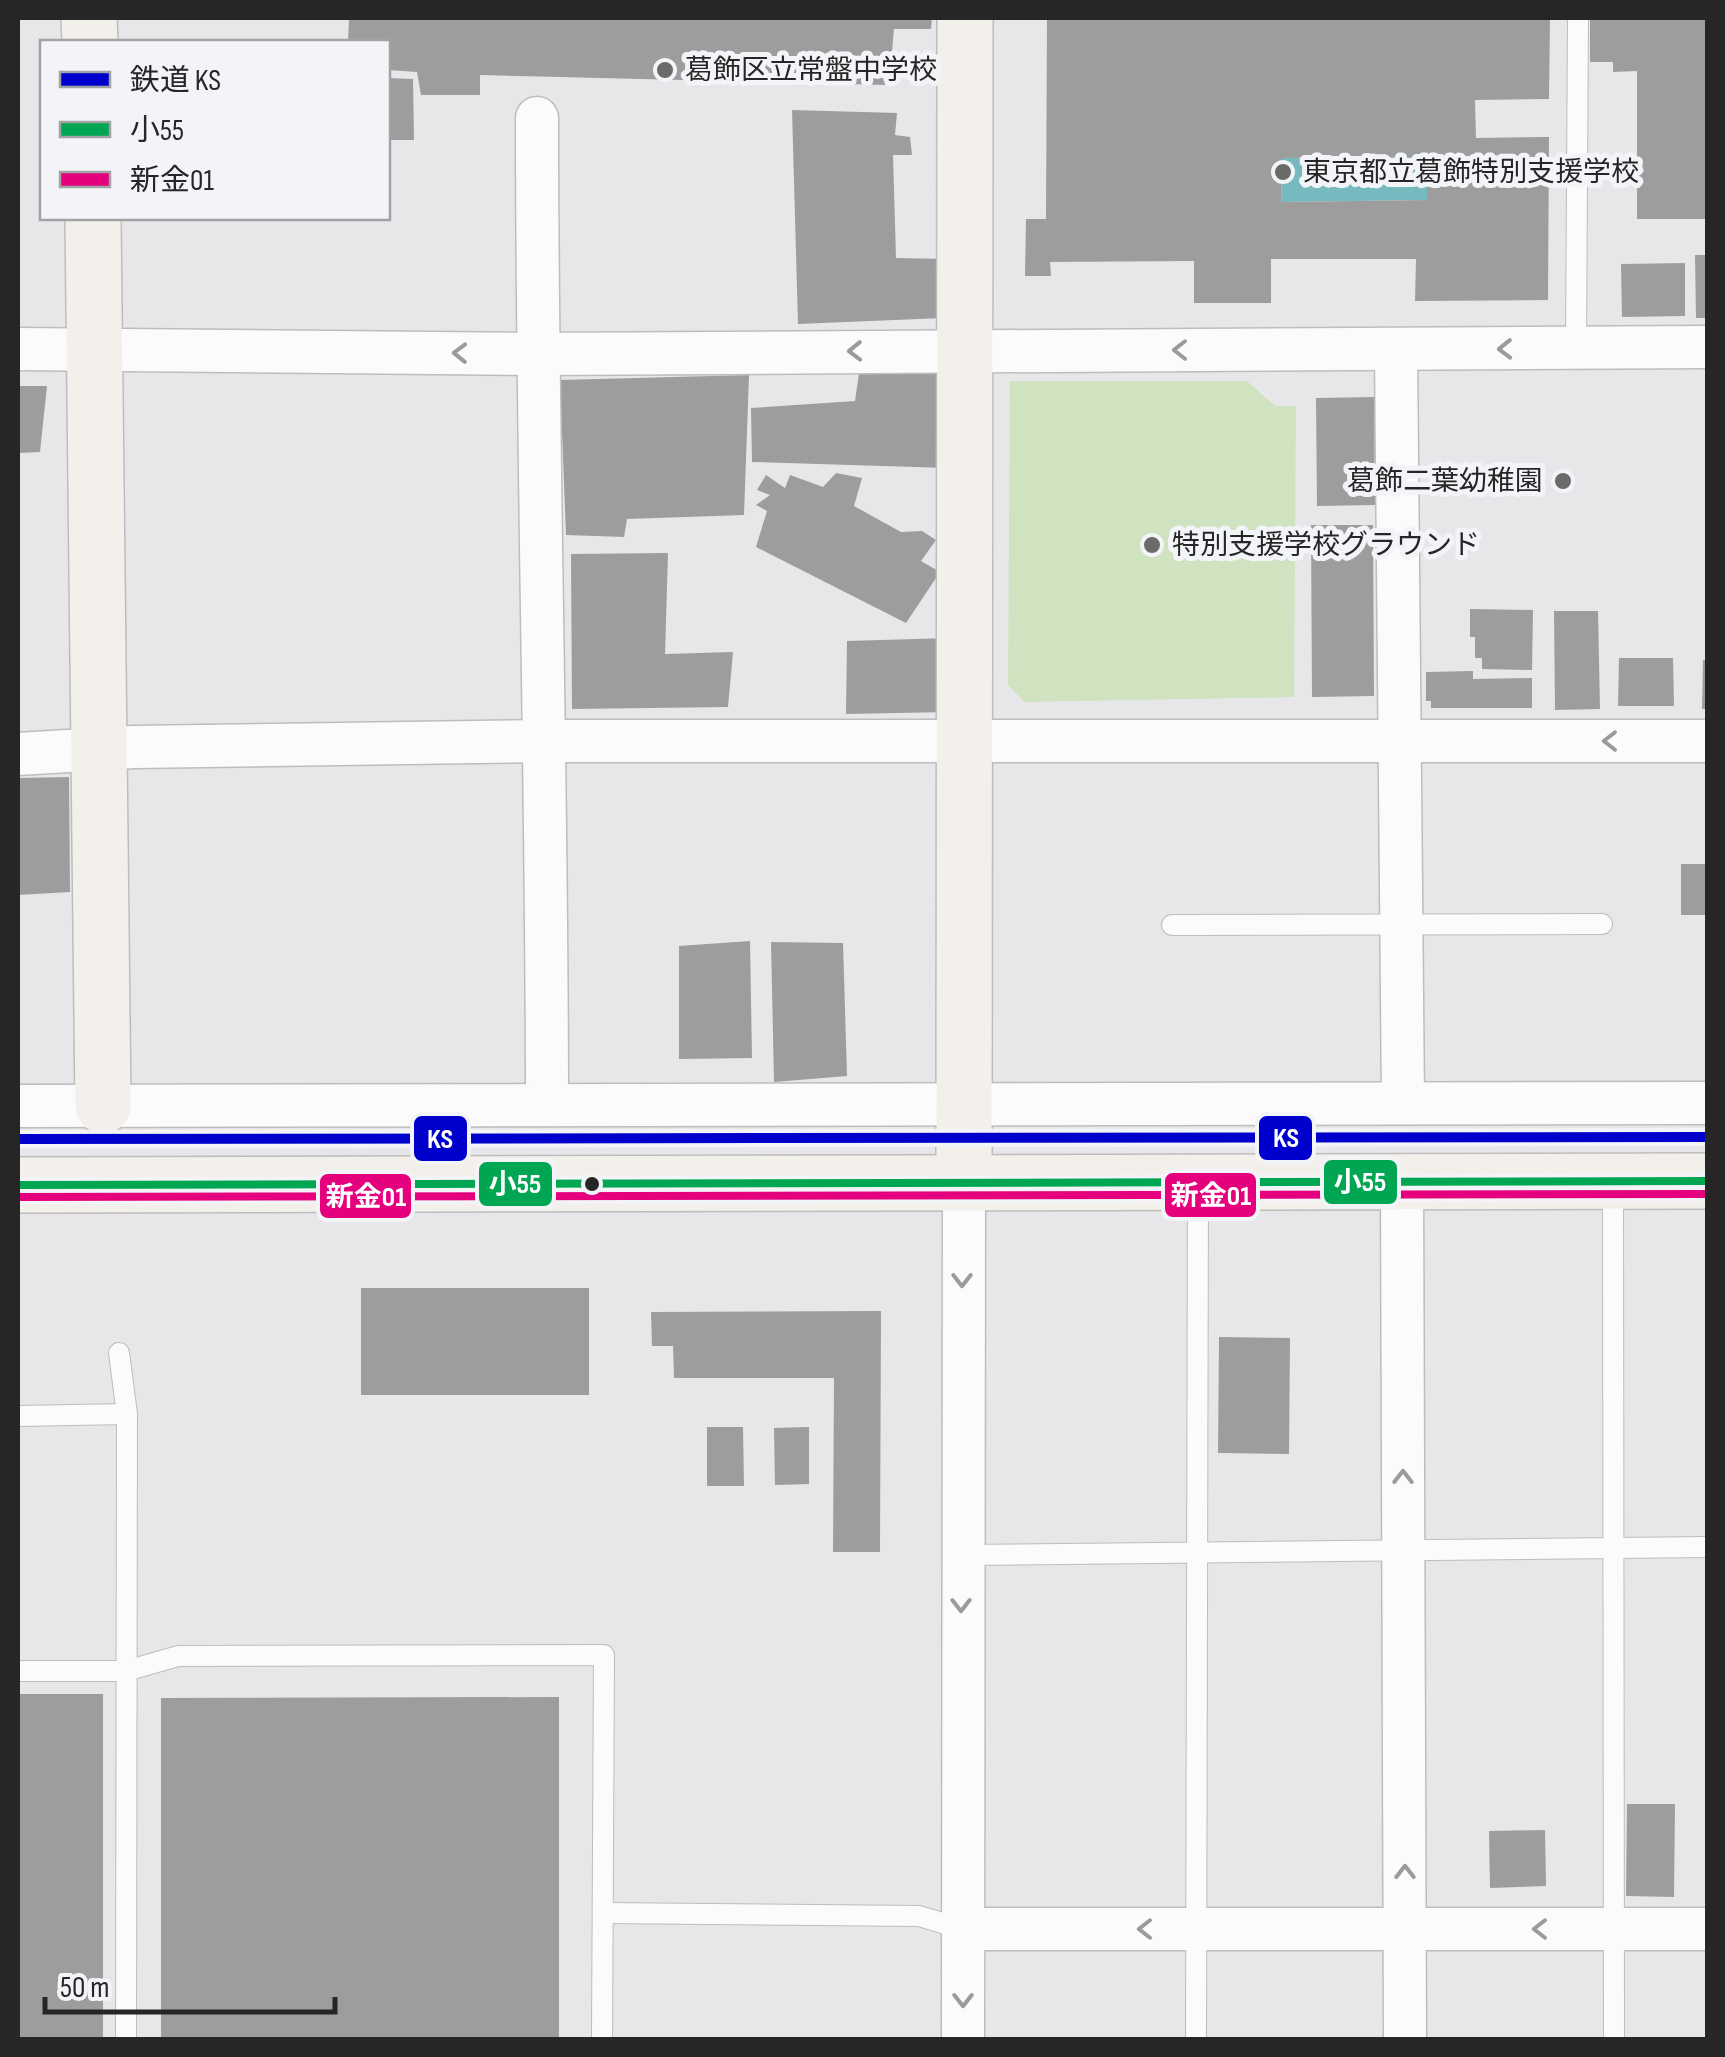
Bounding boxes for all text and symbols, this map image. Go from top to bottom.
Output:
legend [40,40,390,220]
place label: 葛飾区立常盤中学校 [685,54,937,87]
marker: 葛飾区立常盤中学校 [654,59,676,81]
text: 鉄道 KS [130,63,221,99]
text: 小55 [130,113,184,149]
place label: 東京都立葛飾特別支援学校 [1303,156,1639,189]
marker: 東京都立葛飾特別支援学校 [1272,161,1294,183]
text: 新金01 [130,163,214,199]
one-way arrow [1497,338,1512,360]
one-way arrow [1172,339,1188,361]
one-way arrow [847,340,862,362]
one-way arrow [452,342,468,364]
place label: 葛飾二葉幼稚園 [1347,465,1543,498]
marker: 葛飾二葉幼稚園 [1552,470,1574,492]
place label: 特別支援学校グラウンド [1172,529,1480,562]
marker: 特別支援学校グラウンド [1141,534,1163,556]
one-way arrow [1602,730,1618,752]
line badge: KS [412,1114,469,1163]
line badge: KS [1257,1114,1314,1162]
text: KS [1273,1122,1299,1155]
text: KS [427,1123,453,1156]
line badge: 小55 [1322,1158,1399,1206]
line badge: 小55 [477,1160,554,1208]
text: 小55 [1334,1166,1386,1199]
text: 小55 [489,1168,541,1201]
line badge: 新金01 [1163,1171,1258,1219]
line badge: 新金01 [318,1172,413,1220]
unlabelled marker [582,1174,602,1194]
text: 新金01 [1171,1180,1251,1213]
text: 新金01 [326,1181,406,1214]
one-way arrow [951,1272,973,1288]
one-way arrow [1392,1469,1414,1484]
one-way arrow [950,1598,972,1613]
one-way arrow [1394,1864,1416,1880]
one-way arrow [1137,1918,1152,1940]
one-way arrow [1532,1918,1548,1940]
scale bar [45,1952,335,2014]
text: 50 m [60,1970,109,2006]
one-way arrow [952,1992,974,2008]

